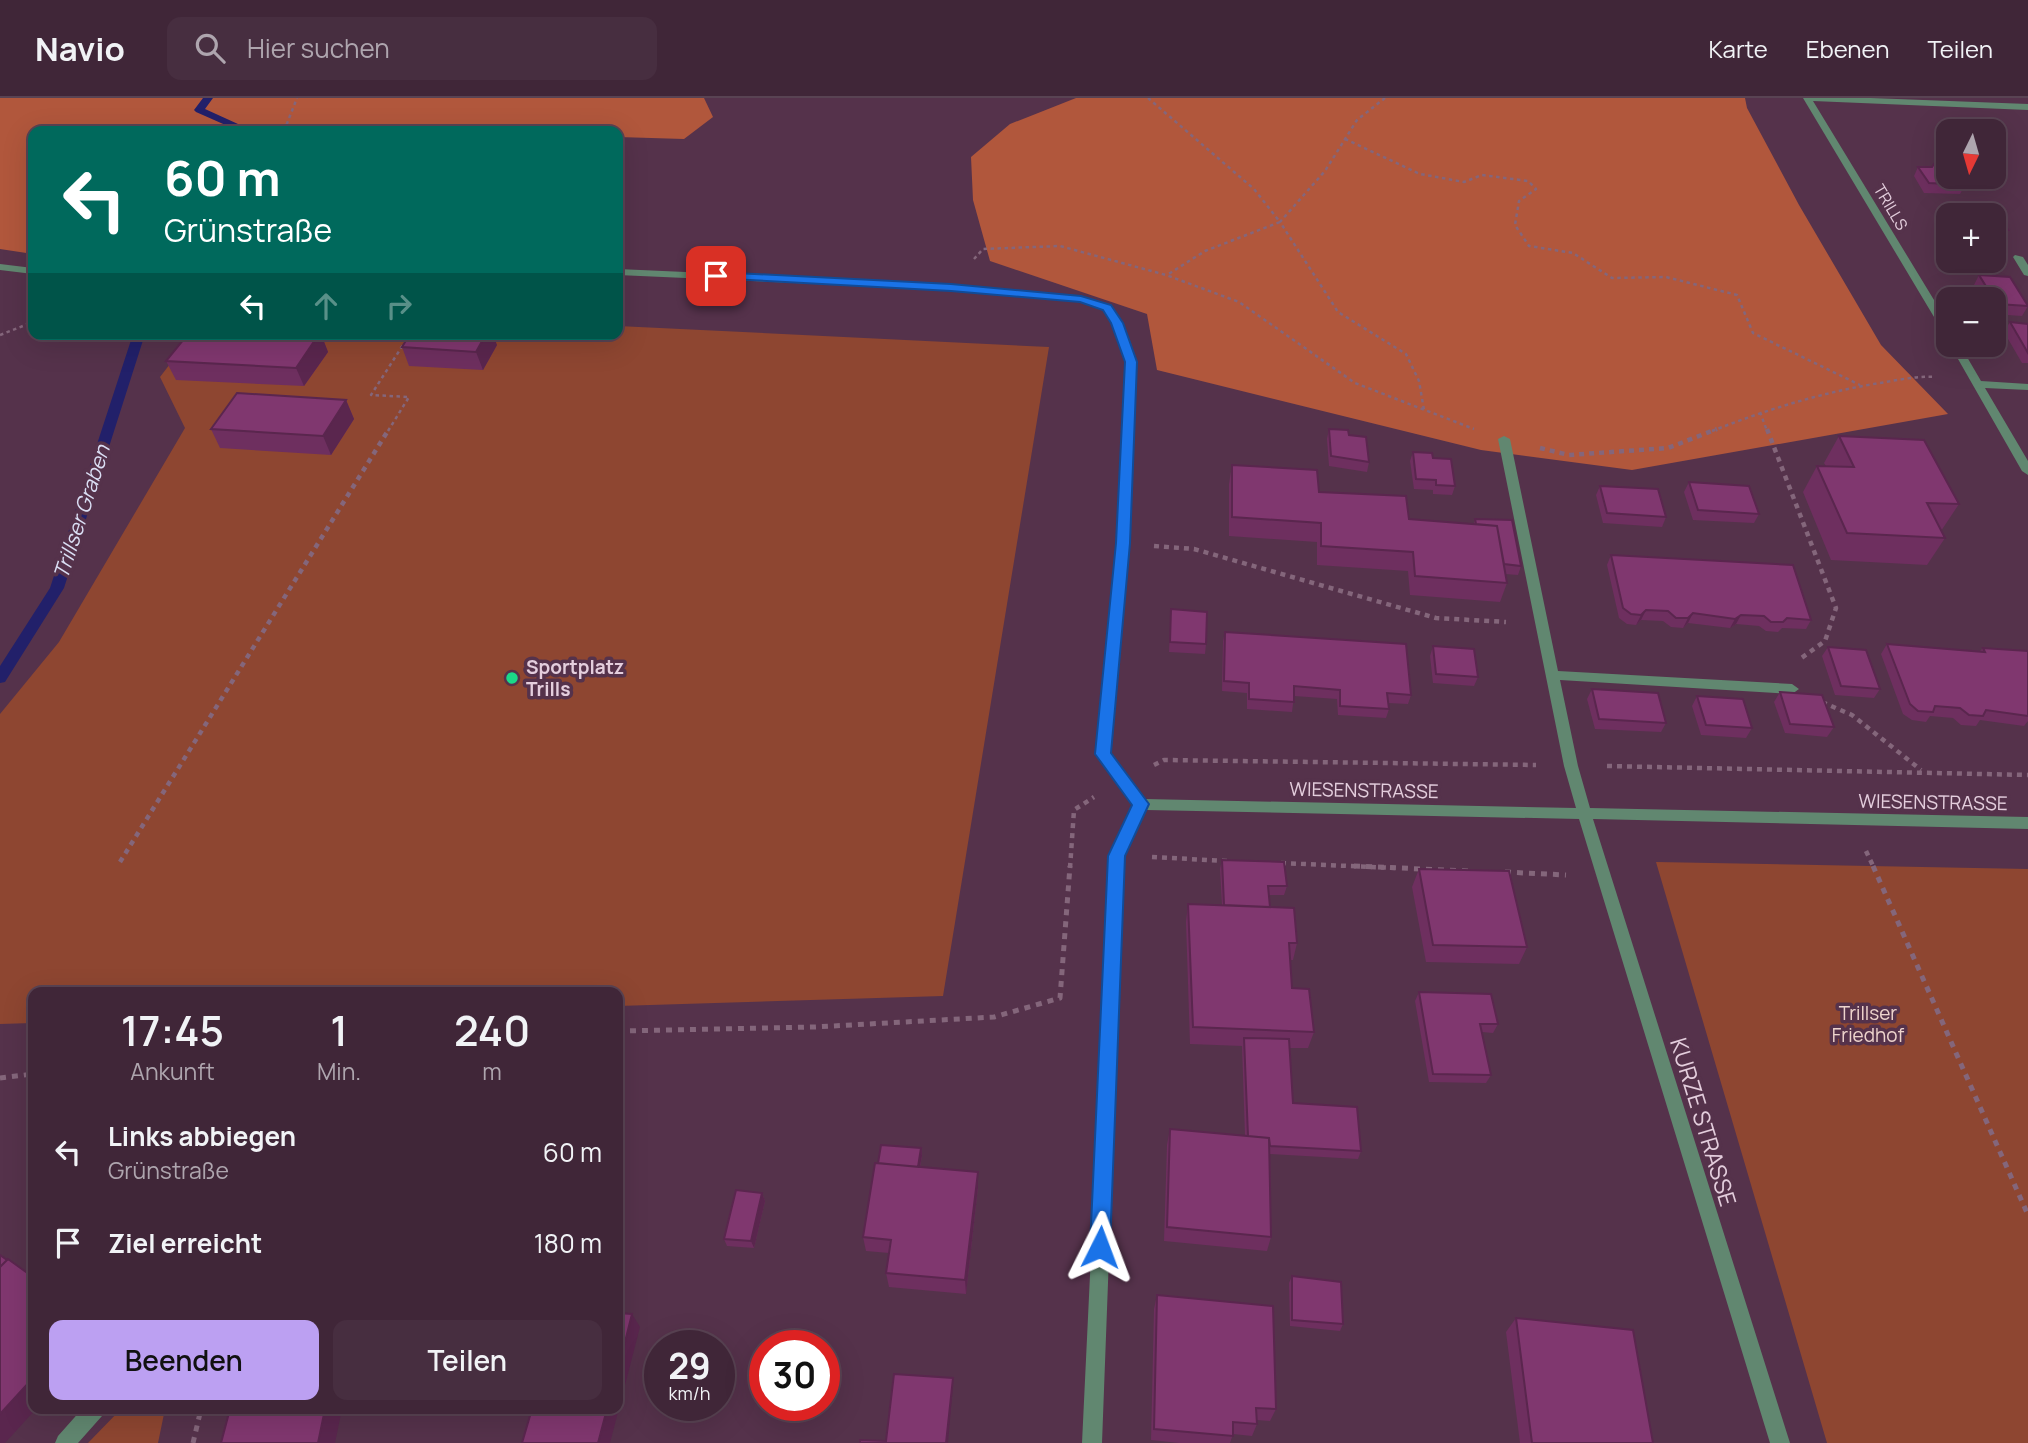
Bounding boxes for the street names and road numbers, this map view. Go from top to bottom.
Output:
street label: TRILLS [1869,180,1913,234]
street label: WIESENSTRASSE [1289,776,1439,804]
street label: WIESENSTRASSE [1858,788,2008,816]
street label: KURZE STRASSE [1663,1034,1745,1210]

